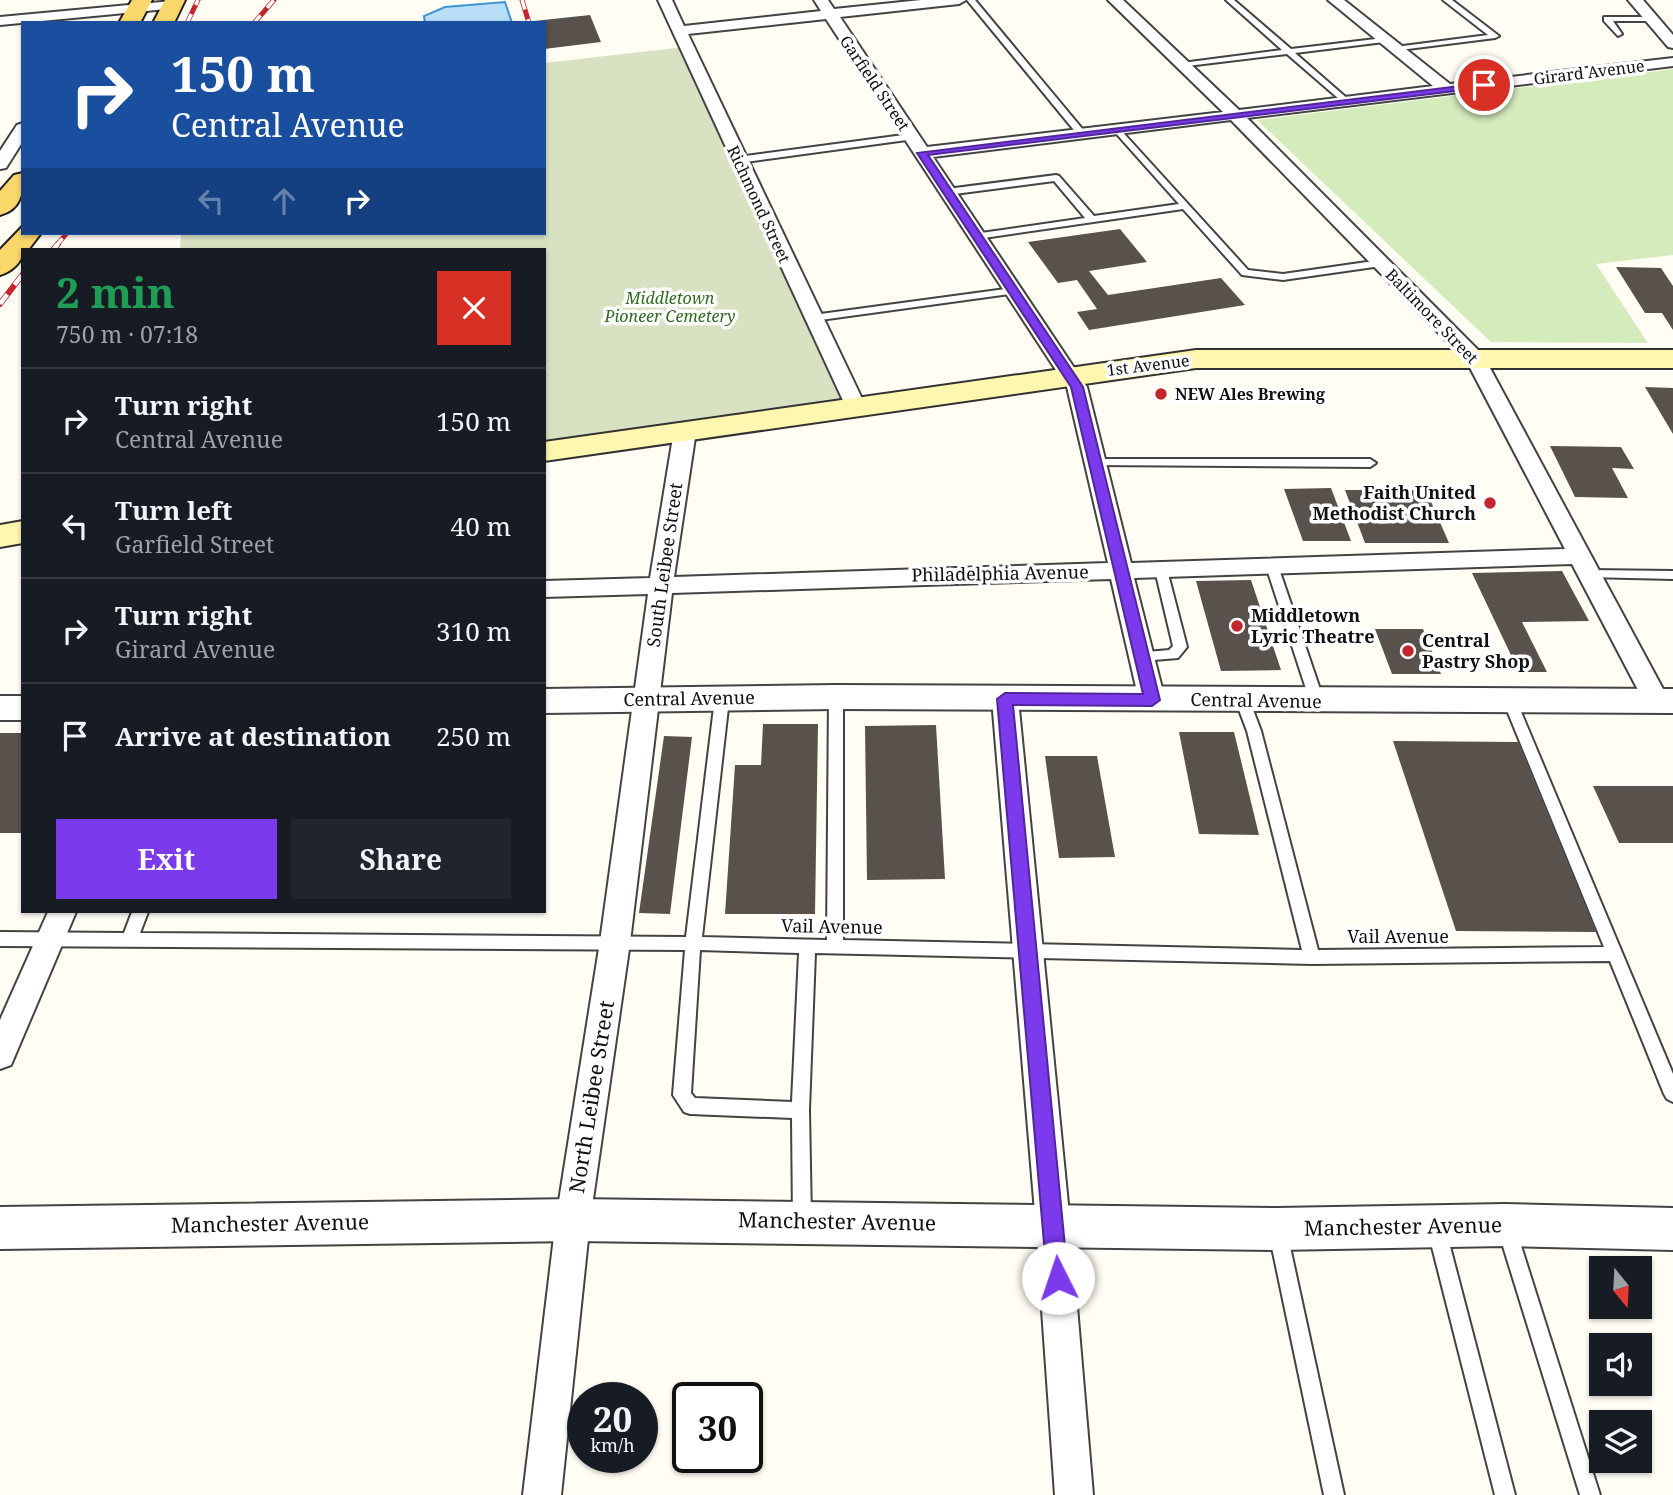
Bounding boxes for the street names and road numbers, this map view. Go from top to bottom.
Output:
street label: Garfield Street [835,31,915,135]
street label: Girard Avenue [1532,54,1646,90]
street label: Richmond Street [722,142,796,266]
street label: Baltimore Street [1381,264,1483,369]
street label: 1st Avenue [1105,349,1191,381]
street label: South Leibee Street [641,481,687,649]
street label: Philadelphia Avenue [911,559,1089,587]
street label: Central Avenue [623,685,755,711]
street label: Central Avenue [1190,687,1322,713]
street label: Vail Avenue [781,913,883,939]
street label: Vail Avenue [1347,924,1449,948]
street label: North Leibee Street [562,999,620,1195]
street label: Manchester Avenue [738,1205,936,1237]
street label: Manchester Avenue [171,1207,369,1239]
street label: Manchester Avenue [1304,1210,1502,1242]

